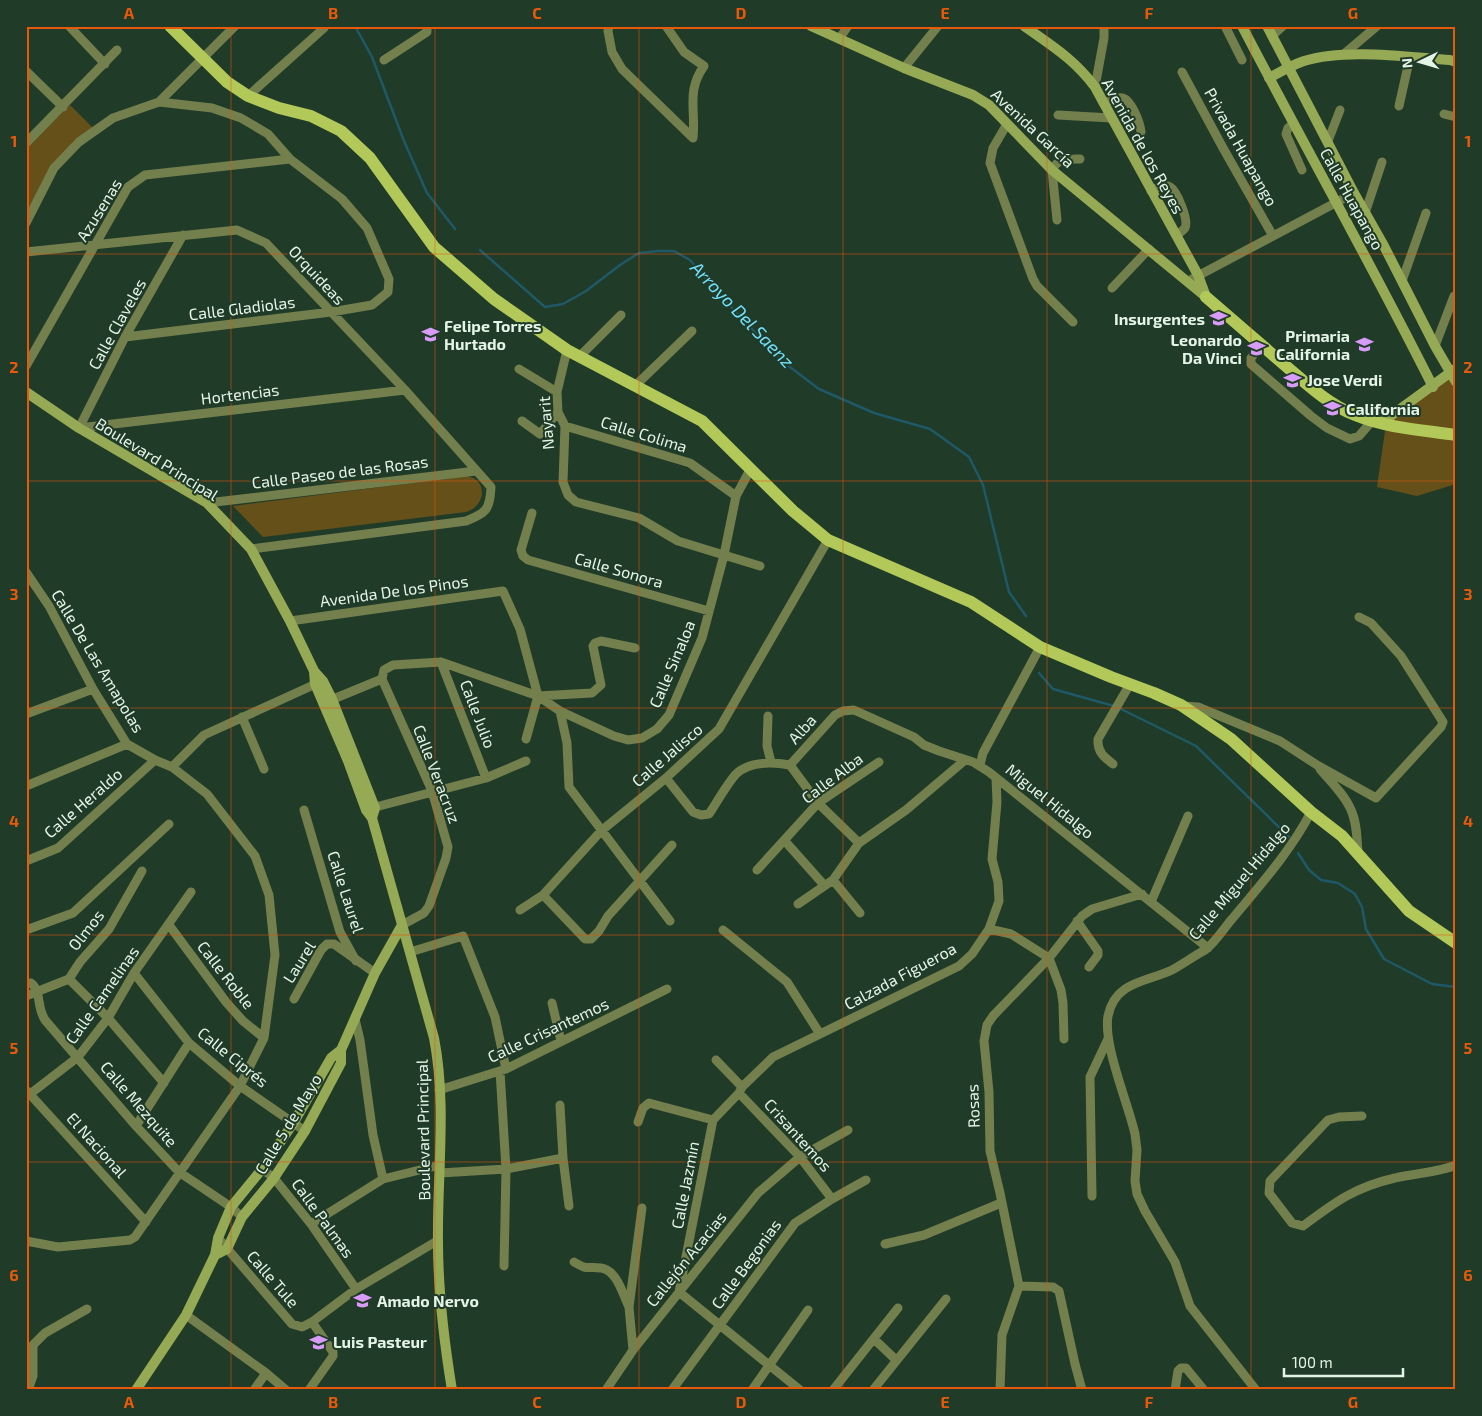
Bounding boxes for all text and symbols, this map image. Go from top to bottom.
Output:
text: A [124,3,135,22]
text: B [328,3,338,22]
text: C [532,3,542,22]
text: D [736,3,747,22]
text: E [940,3,950,22]
text: F [1145,3,1154,22]
text: G [1348,3,1358,22]
north arrow [1394,38,1444,88]
text: N [1398,57,1415,69]
street label: Avenida de los Reyes [1098,75,1189,217]
street label: Avenida García [988,84,1079,171]
street label: Privada Huapango [1201,84,1282,209]
text: 1 [11,131,17,150]
text: 1 [1465,131,1471,150]
street label: Calle Huapango [1317,145,1388,253]
street label: Azusenas [72,175,125,245]
street label: Orquideas [285,241,349,308]
water label: Arroyo Del Saenz [686,256,799,372]
street label: Calle Claveles [84,275,149,372]
street label: Calle Gladiolas [188,292,296,323]
place label: Insurgentes [1114,309,1205,328]
school or university icon: Insurgentes [1209,309,1229,329]
place label: Felipe Torres Hurtado [444,316,542,353]
school or university icon: Felipe Torres Hurtado [420,325,440,345]
place label: Primaria California [1276,326,1350,363]
place label: Leonardo Da Vinci [1170,330,1242,367]
school or university icon: Primaria California [1354,335,1374,355]
school or university icon: Leonardo Da Vinci [1246,339,1266,359]
text: 2 [9,357,19,376]
text: 2 [1463,357,1473,376]
school or university icon: Jose Verdi [1283,370,1303,390]
place label: Jose Verdi [1307,370,1382,389]
street label: Hortencias [200,379,280,408]
street label: Nayarit [534,395,557,451]
school or university icon: California [1322,399,1342,419]
place label: California [1346,399,1420,418]
street label: Calle Colima [599,411,690,456]
street label: Boulevard Principal [92,413,222,504]
street label: Calle Paseo de las Rosas [251,451,429,492]
street label: Calle Sonora [573,548,666,591]
street label: Avenida De los Pinos [319,571,469,610]
text: 3 [9,584,19,603]
text: 3 [1463,584,1473,603]
street label: Calle De Las Amapolas [48,586,149,736]
street label: Calle Sinaloa [645,617,698,710]
street label: Calle Julio [457,677,500,751]
street label: Alba [784,710,820,747]
street label: Calle Jalisco [628,719,706,790]
street label: Calle Veracruz [410,722,465,826]
street label: Calle Alba [797,748,866,807]
street label: Miguel Hidalgo [1002,759,1098,842]
street label: Calle Heraldo [40,764,126,842]
text: 4 [9,811,19,830]
text: 4 [1463,811,1473,830]
street label: Calle Miguel Hidalgo [1184,818,1293,943]
street label: Calle Laurel [324,848,369,936]
street label: Olmos [64,905,107,954]
street label: Calle Roble [194,937,259,1012]
street label: Laurel [278,937,319,986]
street label: Calzada Figueroa [840,938,959,1013]
street label: Calle Camelinas [61,942,142,1047]
street label: Calle Crisantemos [484,993,611,1066]
street label: Calle Ciprés [194,1023,272,1091]
text: 5 [10,1038,19,1057]
text: 5 [1464,1038,1473,1057]
street label: Calle Mezquite [97,1057,182,1150]
street label: Boulevard Principal [412,1059,433,1201]
street label: Calle 5 de Mayo [250,1070,325,1177]
street label: Rosas [962,1084,983,1128]
street label: Crisantemos [761,1094,836,1175]
street label: El Nacional [63,1108,132,1181]
street label: Calle Jazmín [667,1139,702,1230]
street label: Calle Palmas [288,1174,359,1261]
street label: Callejón Acacias [641,1207,731,1311]
street label: Calle Begonias [707,1215,784,1312]
street label: Calle Tule [243,1246,303,1311]
text: 6 [9,1265,19,1284]
text: 6 [1463,1265,1473,1284]
school or university icon: Amado Nervo [353,1291,373,1311]
place label: Amado Nervo [377,1291,479,1310]
school or university icon: Luis Pasteur [309,1332,329,1352]
place label: Luis Pasteur [333,1332,427,1351]
scale bar [1284,1346,1403,1378]
text: 100 m [1292,1353,1333,1371]
text: A [124,1392,135,1411]
text: B [328,1392,338,1411]
text: C [532,1392,542,1411]
text: D [736,1392,747,1411]
text: E [940,1392,950,1411]
text: F [1145,1392,1154,1411]
text: G [1348,1392,1358,1411]

